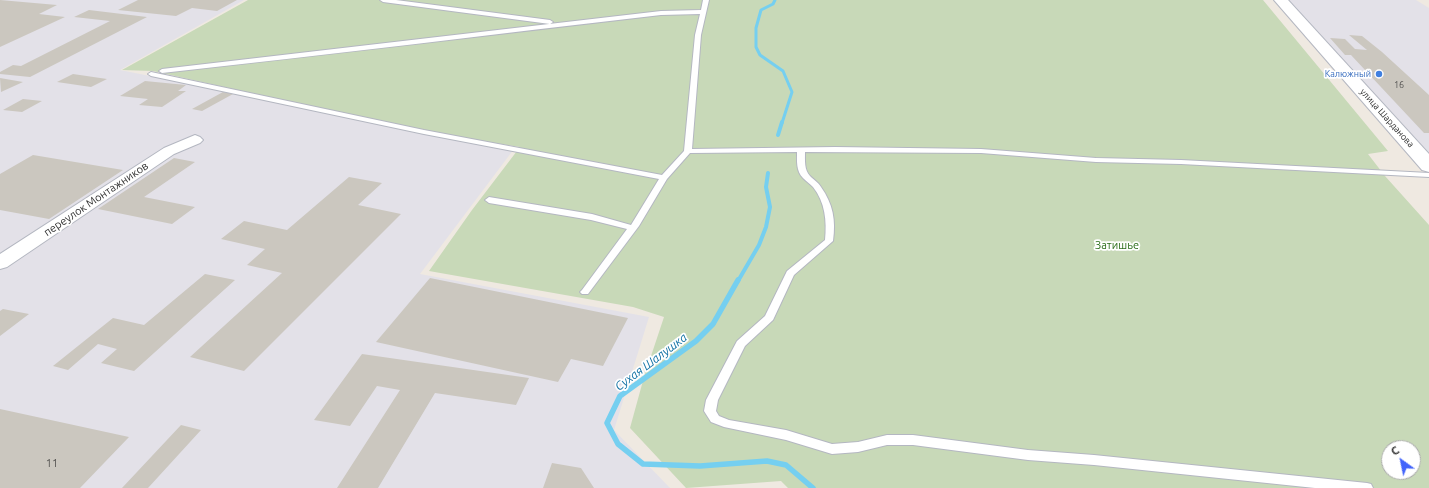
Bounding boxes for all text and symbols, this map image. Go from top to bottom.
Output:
place label: Калюжный [1325,69,1371,79]
marker: Калюжный [1374,69,1384,79]
house number: 16 [1394,80,1404,90]
street label: улица Шарданова [1358,86,1416,150]
street label: переулок Монтажников [41,159,151,239]
park label: Затишье [1095,238,1139,252]
water label: Сухая Шалушка [612,330,690,394]
north arrow [1381,440,1421,480]
text: С [1389,444,1401,458]
house number: 11 [46,456,58,470]

